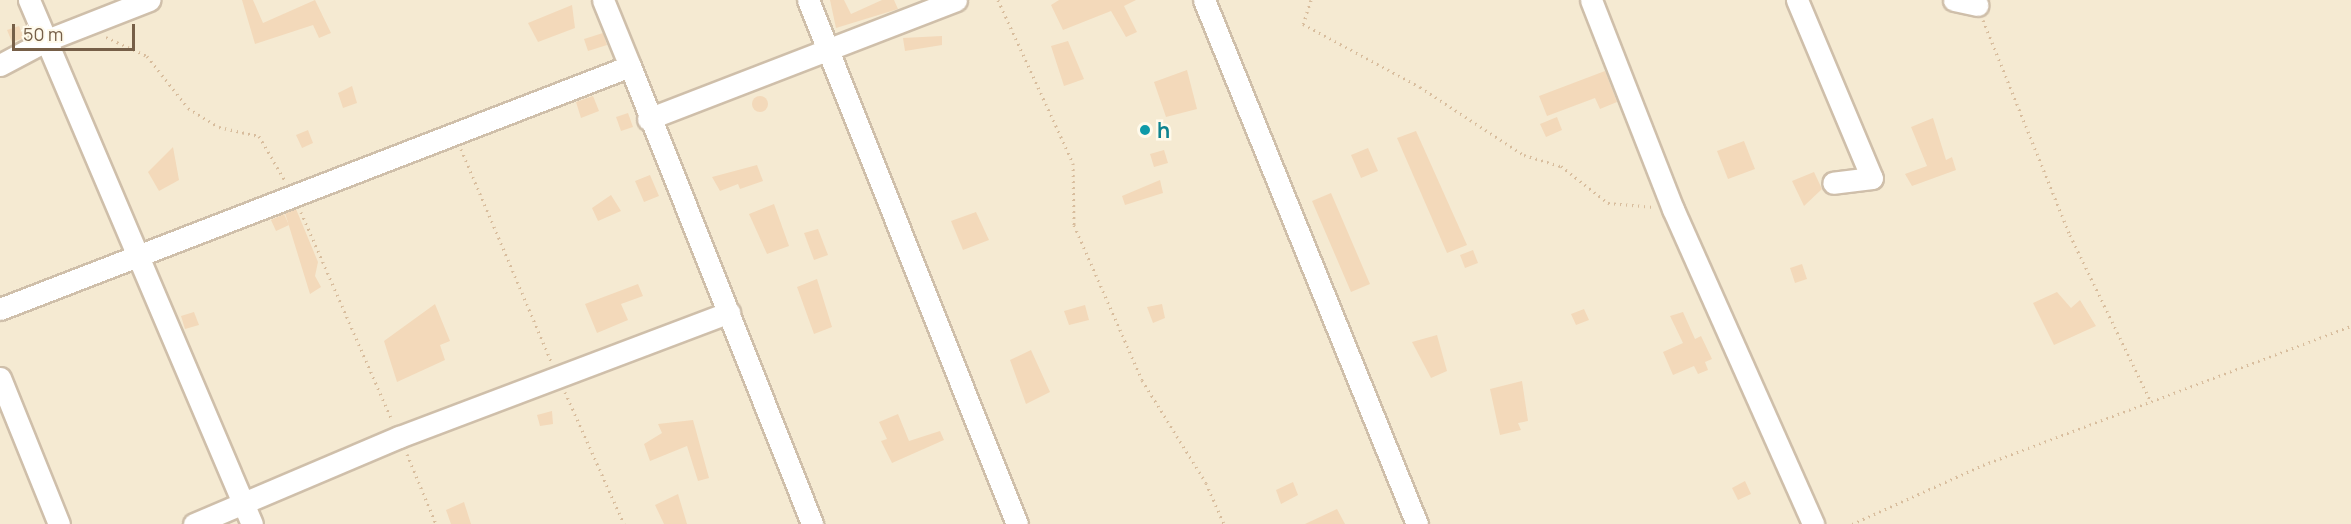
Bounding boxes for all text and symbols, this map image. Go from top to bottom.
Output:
scale bar [15,12,138,50]
text: 50 m [23,22,63,46]
place label: h [1157,117,1170,143]
marker: h [1138,123,1152,137]

